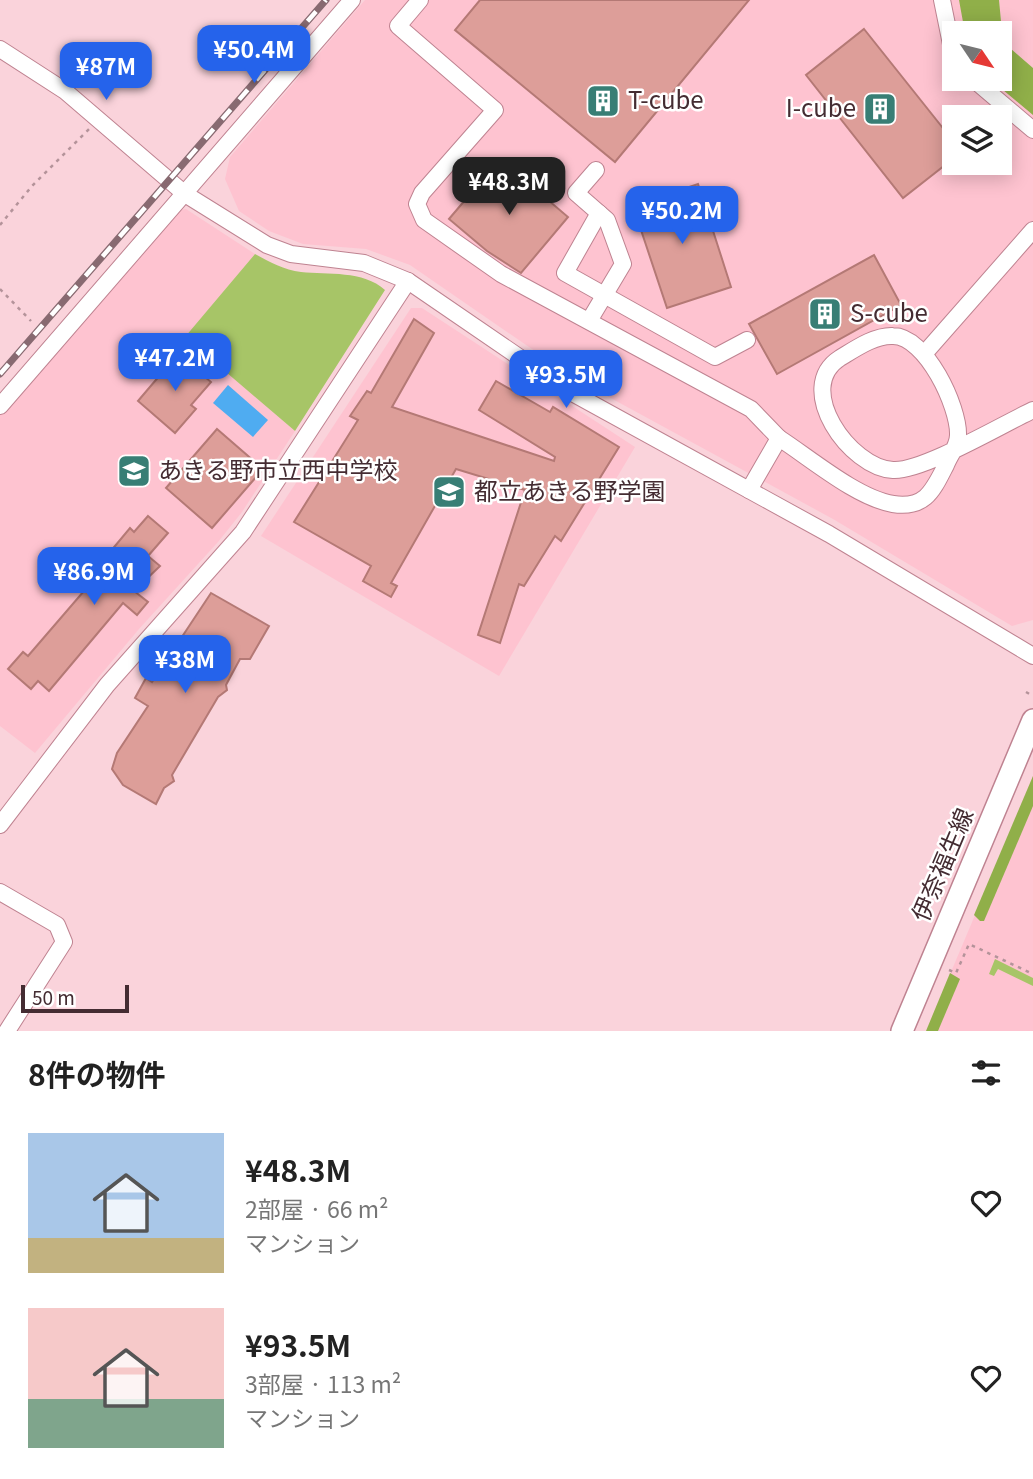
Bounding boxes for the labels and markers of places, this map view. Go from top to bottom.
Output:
pin: ¥50.4M [197,25,311,85]
pin: ¥87M [65,42,147,102]
place label: T-cube [628,81,704,116]
building icon: T-cube [584,82,622,120]
place label: I-cube [786,89,856,124]
building icon: I-cube [861,90,899,128]
pin: ¥48.3M [452,158,566,217]
pin: ¥50.2M [625,187,739,246]
place label: S-cube [850,294,928,329]
building icon: S-cube [806,295,844,333]
pin: ¥47.2M [118,334,232,393]
pin: ¥93.5M [509,350,623,410]
place label: あきる野市立西中学校 [158,451,398,486]
school or university icon: あきる野市立西中学校 [115,452,153,490]
place label: 都立あきる野学園 [474,472,666,507]
school or university icon: 都立あきる野学園 [430,473,468,511]
pin: ¥86.9M [37,548,151,607]
pin: ¥38M [144,636,226,695]

